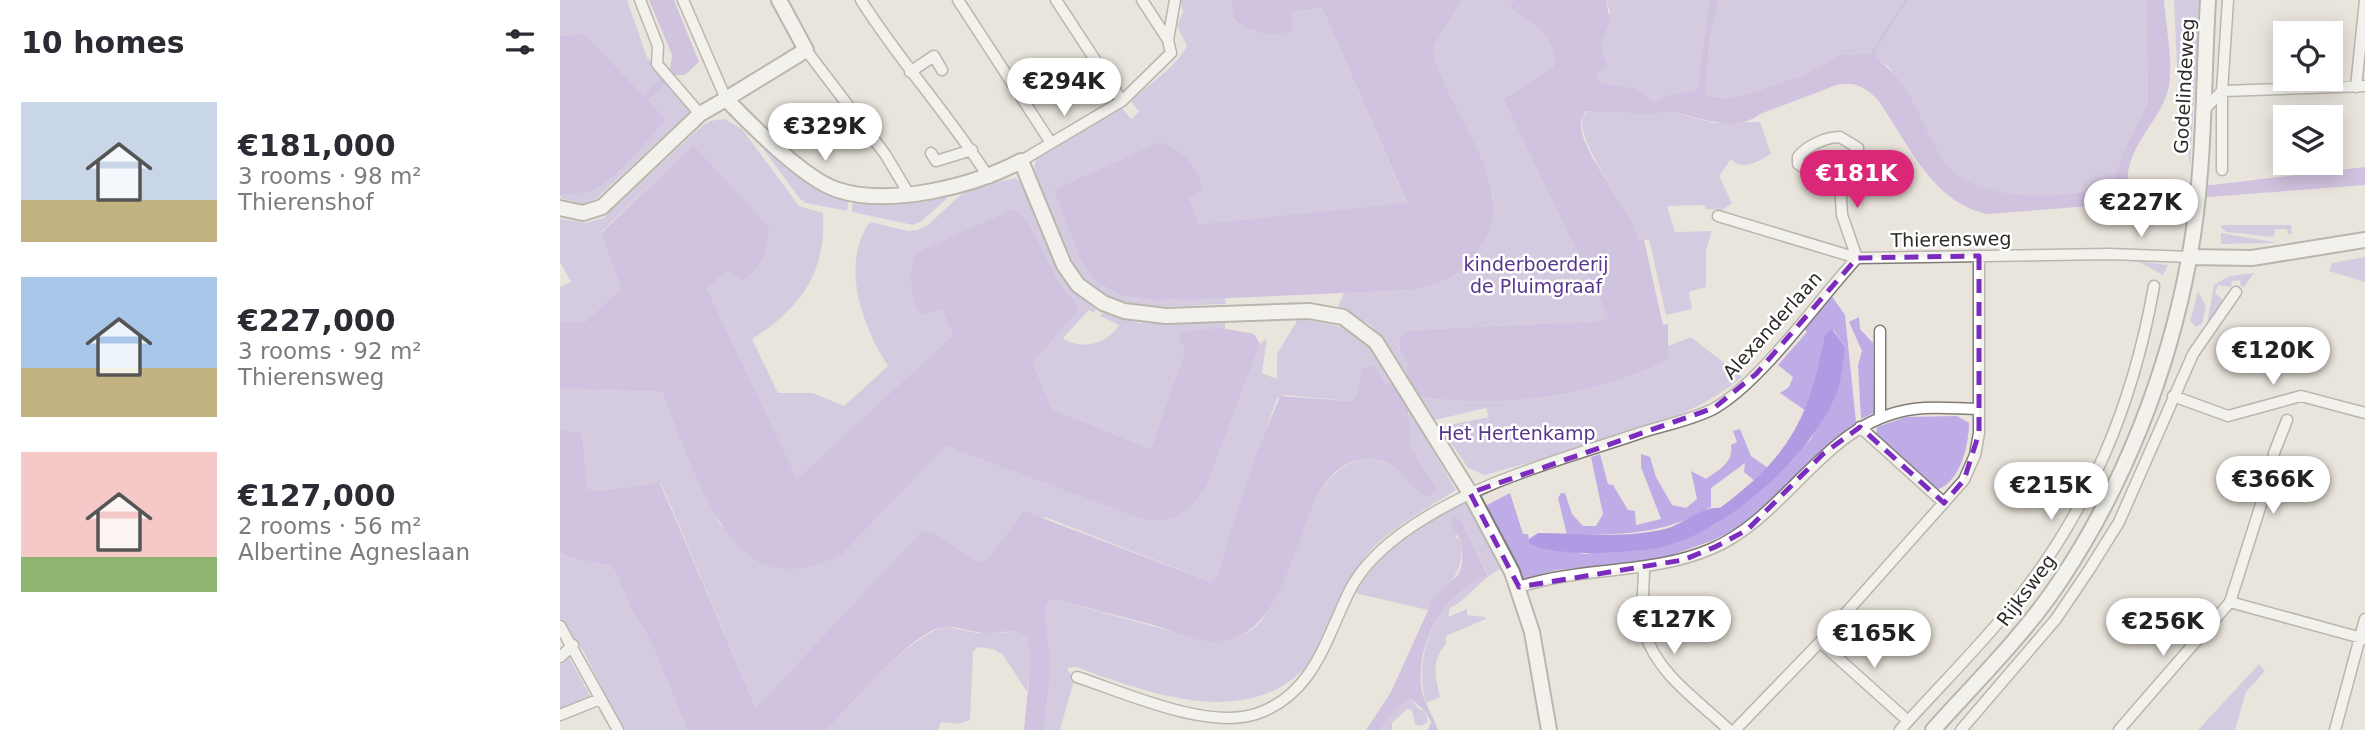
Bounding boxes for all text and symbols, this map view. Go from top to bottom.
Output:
street label: Godelindeweg [2169,18,2199,154]
map controls [2273,21,2343,175]
button: locate [2273,21,2343,91]
icon: filters [501,23,539,61]
text: 10 homes [21,25,185,60]
pin: €294K [1015,58,1113,118]
text: €294K [1023,68,1105,94]
pin: €329K [776,104,874,163]
button: layers [2273,105,2343,175]
text: €329K [784,113,866,139]
text: €181,000 [238,128,396,163]
icon: home [77,130,161,214]
pin: €181K [1808,150,1906,210]
text: €181K [1816,160,1898,186]
text: 3 rooms · 98 m² [238,163,422,189]
pin: €227K [2092,180,2190,239]
text: Thierenshof [238,189,374,215]
text: €227K [2100,189,2182,215]
street label: Thierensweg [1889,227,2012,251]
park label: kinderboerderij de Pluimgraaf [1464,253,1608,297]
street label: Alexanderlaan [1718,267,1826,383]
text: €227,000 [238,303,396,338]
icon: home [77,305,161,389]
pin: €120K [2224,328,2322,387]
text: €120K [2232,337,2314,363]
text: 3 rooms · 92 m² [238,338,422,364]
text: Thierensweg [238,364,384,390]
park label: Het Hertenkamp [1438,422,1596,444]
pin: €366K [2224,456,2322,516]
pin: €215K [2002,462,2100,522]
text: €366K [2232,466,2314,492]
text: €215K [2010,472,2092,498]
text: €127,000 [238,478,396,513]
icon: home [77,480,161,564]
text: 2 rooms · 56 m² [238,513,422,539]
text: Albertine Agneslaan [238,539,470,565]
street label: Rijksweg [1992,550,2060,630]
pin: €127K [1625,596,1723,656]
pin: €256K [2114,598,2212,658]
text: €127K [1633,606,1715,632]
text: €256K [2122,608,2204,634]
pin: €165K [1825,610,1923,670]
text: €165K [1833,620,1915,646]

